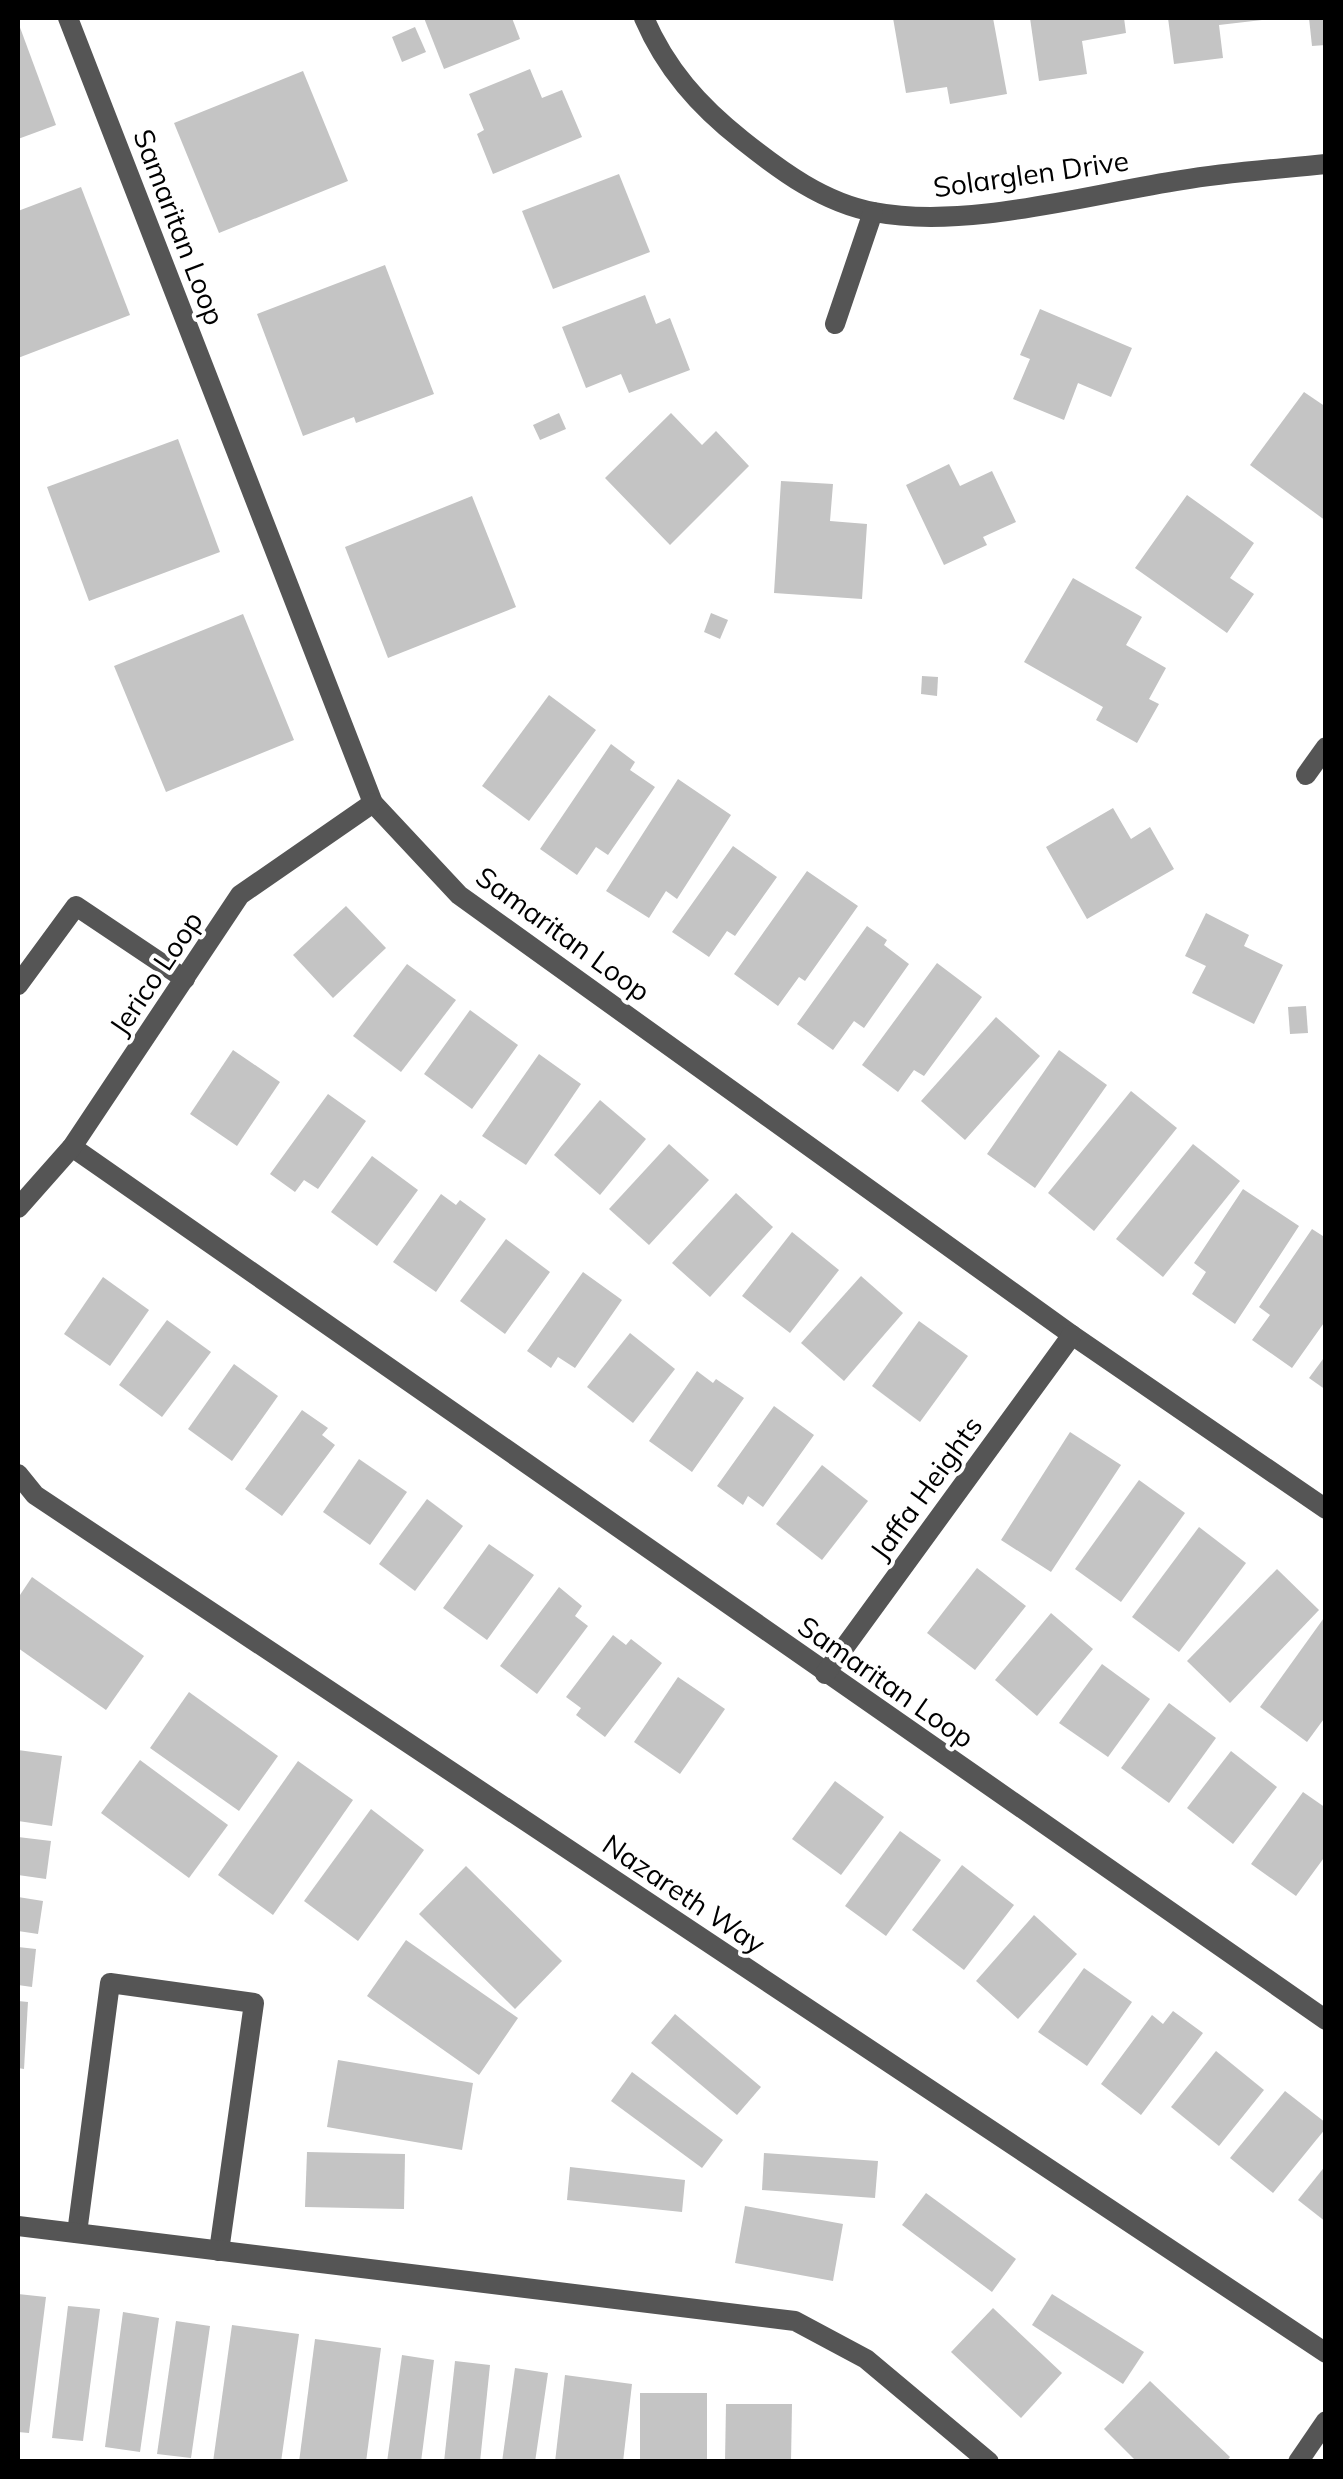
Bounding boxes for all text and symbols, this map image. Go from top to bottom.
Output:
street label: Samaritan Loop [126,124,233,330]
street label: Solarglen Drive [931,142,1131,205]
street label: Samaritan Loop [469,859,657,1008]
street label: Jerico Loop [101,904,210,1041]
street label: Jaffa Heights [862,1409,989,1566]
street label: Samaritan Loop [792,1608,981,1755]
street label: Nazareth Way [596,1826,772,1961]

